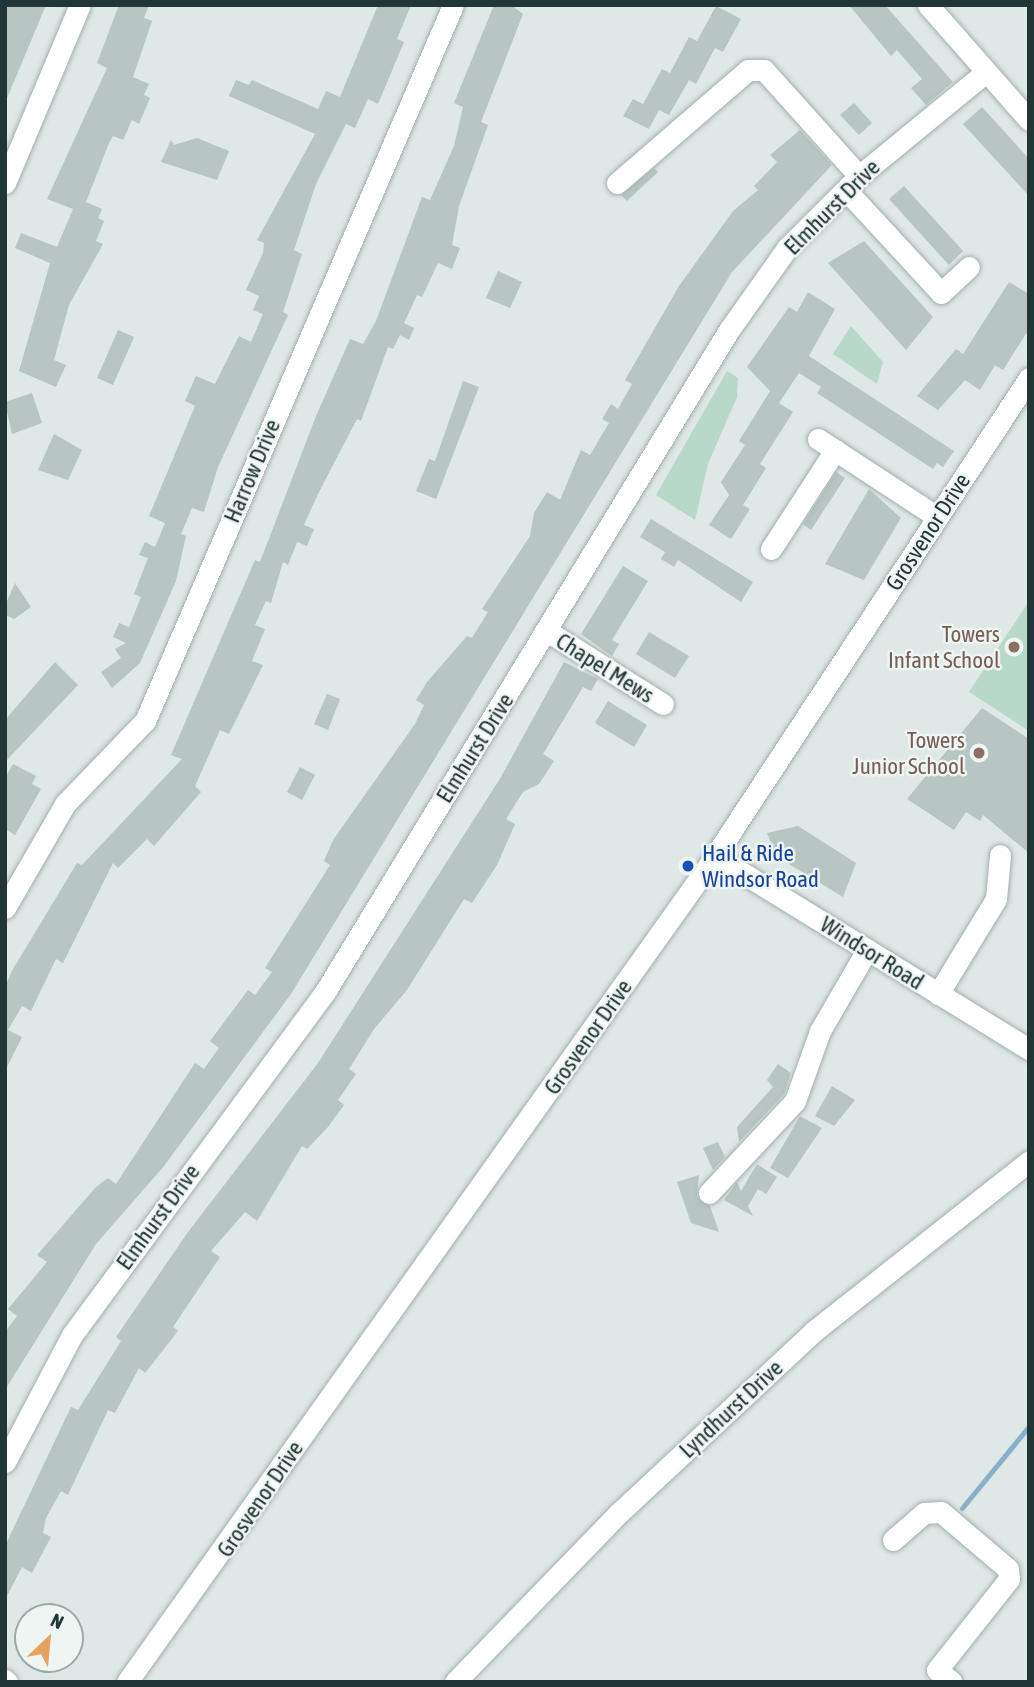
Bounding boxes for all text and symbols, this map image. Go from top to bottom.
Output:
street label: Elmhurst Drive [778,153,886,261]
street label: Harrow Drive [218,415,286,527]
street label: Grosvenor Drive [880,468,976,596]
place label: Towers Infant School [888,620,1000,674]
street label: Chapel Mews [551,627,659,709]
marker: Towers Infant School [1006,639,1022,655]
street label: Elmhurst Drive [430,688,520,808]
place label: Towers Junior School [852,726,965,780]
marker: Towers Junior School [971,745,987,761]
place label: Hail & Ride Windsor Road [702,839,819,893]
marker: Hail & Ride Windsor Road [680,858,696,874]
street label: Windsor Road [815,910,929,996]
street label: Grosvenor Drive [538,974,638,1100]
street label: Elmhurst Drive [110,1159,206,1275]
street label: Lyndhurst Drive [674,1354,788,1464]
street label: Grosvenor Drive [211,1436,309,1562]
north arrow [14,1603,84,1673]
text: N [47,1609,67,1633]

